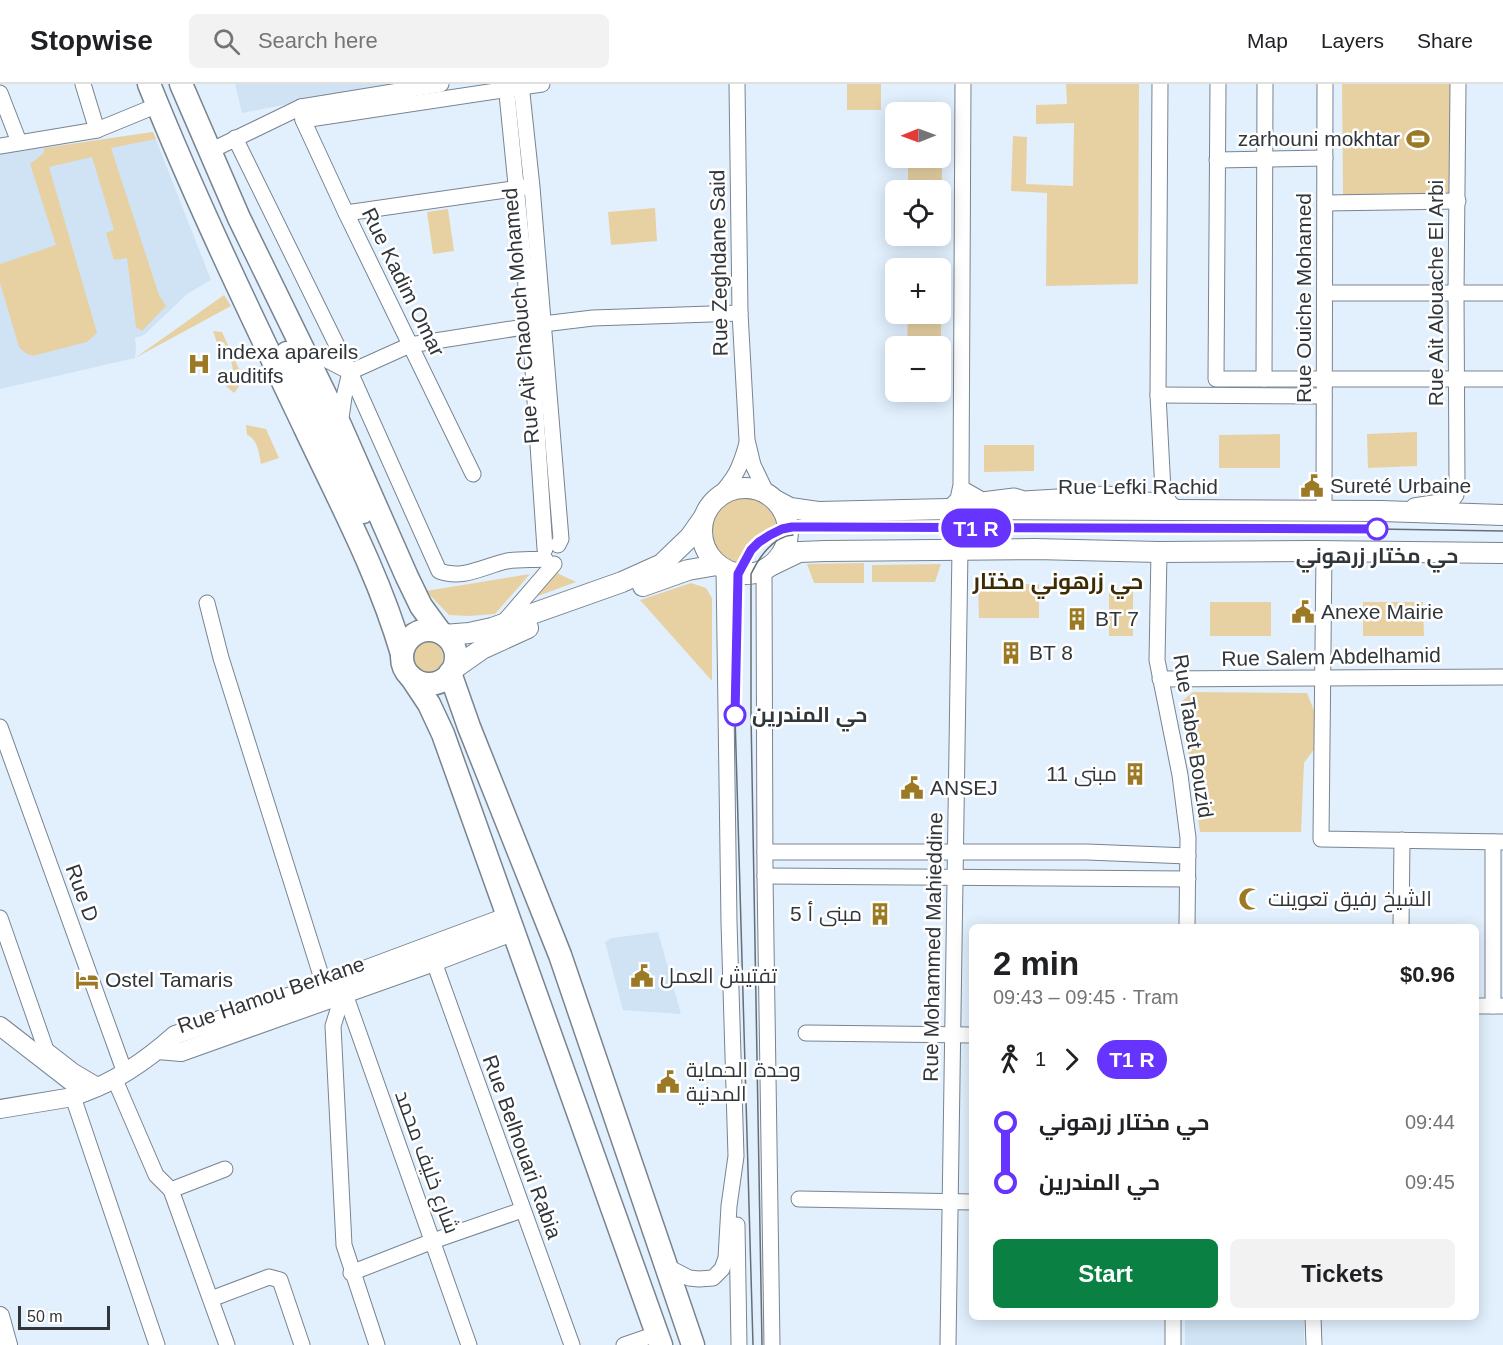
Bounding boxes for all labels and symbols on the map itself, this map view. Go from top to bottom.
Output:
north arrow [885,102,951,168]
sports icon: zarhouni mokhtar [1405,126,1431,152]
place label: zarhouni mokhtar [1238,127,1400,150]
street label: Rue Zeghdane Said [705,169,732,357]
street label: Rue Ait Alouache El Arbi [1424,180,1447,406]
street label: Rue Ait Chaouch Mohamed [498,187,543,445]
street label: Rue Ouiche Mohamed [1292,193,1315,403]
street label: Rue Kadim Omar [358,204,449,360]
place label: indexa apareils auditifs [217,340,358,387]
hospital icon: indexa apareils auditifs [186,351,212,377]
public building icon: Sureté Urbaine [1299,473,1325,499]
place label: Sureté Urbaine [1330,474,1471,497]
street label: Rue Lefki Rachid [1058,475,1218,498]
line badge: T1 R [934,508,1018,548]
marker: حي مختار زرهوني [1366,518,1388,540]
place label: حي مختار زرهوني [1296,544,1458,573]
district label: حي زرهوني مختار [972,569,1143,599]
public building icon: Anexe Mairie [1290,599,1316,625]
place label: Anexe Mairie [1321,600,1444,623]
building icon: BT 7 [1064,606,1090,632]
place label: BT 7 [1095,607,1139,630]
building icon: BT 8 [998,640,1024,666]
place label: BT 8 [1029,641,1073,664]
street label: Rue Salem Abdelhamid [1221,643,1441,670]
street label: Rue Tabet Bouzid [1169,652,1218,819]
place label: حي المندرين [752,703,868,732]
marker: حي المندرين [724,704,746,726]
building icon: مبنى 11 [1122,761,1148,787]
place label: مبنى 11 [1046,762,1117,787]
public building icon: ANSEJ [899,775,925,801]
place label: ANSEJ [930,776,998,799]
street label: Rue Mohammed Mahieddine [919,812,946,1082]
street label: Rue D [61,861,103,925]
mosque icon: الشيخ رفيق تعوينت [1237,886,1263,912]
place label: الشيخ رفيق تعوينت [1268,887,1432,913]
place label: مبنى أ 5 [790,901,862,927]
building icon: مبنى أ 5 [867,901,893,927]
street label: Rue Hamou Berkane [174,952,367,1037]
public building icon: تفتيش العمل [629,963,655,989]
place label: تفتيش العمل [660,964,777,989]
hotel icon: Ostel Tamaris [74,967,100,993]
place label: Ostel Tamaris [105,968,233,991]
street label: Rue Belhouari Rabia [479,1052,567,1242]
place label: وحدة الحماية المدنية [686,1058,801,1105]
public building icon: وحدة الحماية المدنية [655,1069,681,1095]
street label: شارع خليف محمد [388,1087,464,1237]
scale bar [18,1303,110,1330]

